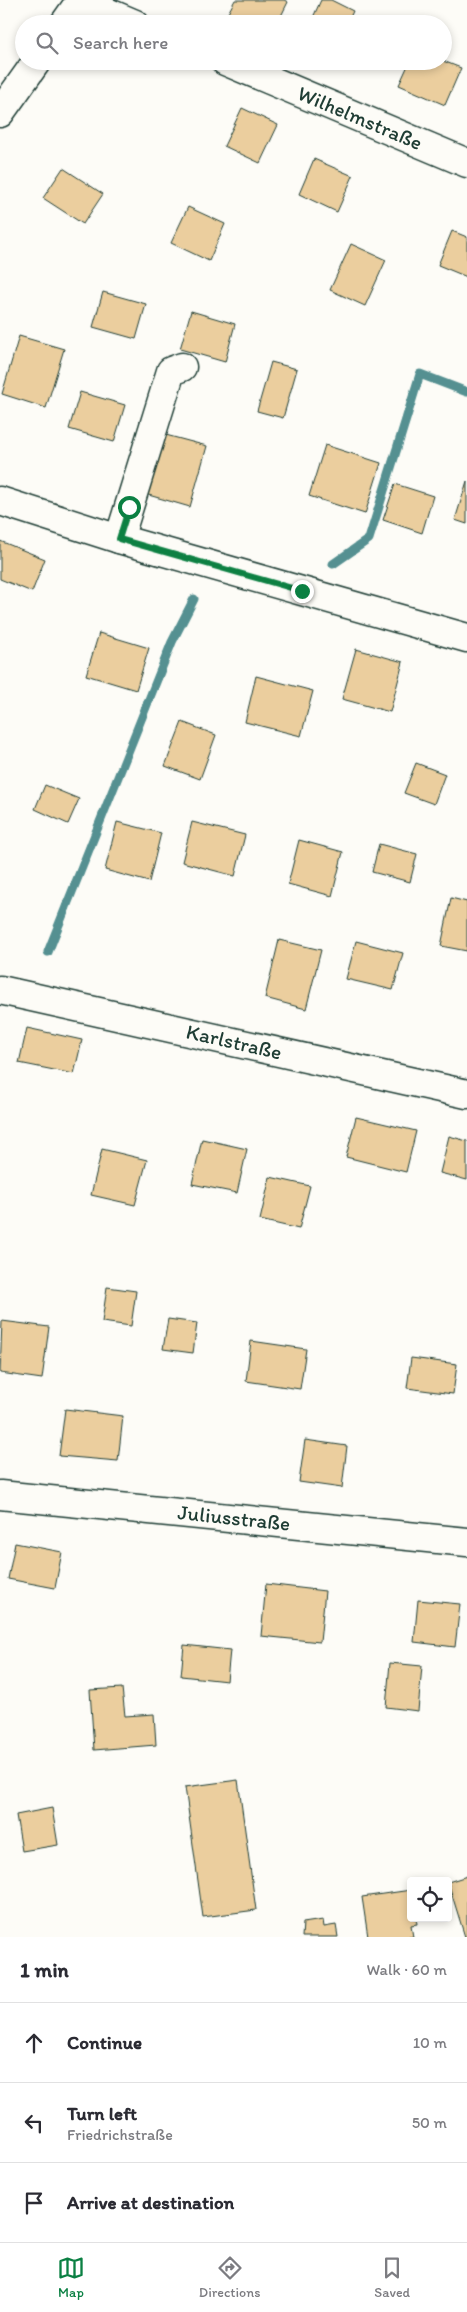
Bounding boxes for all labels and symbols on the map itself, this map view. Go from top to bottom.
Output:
street label: Wilhelmstraße [294,80,426,155]
route start [118,496,141,519]
route end [291,580,314,603]
street label: Karlstraße [184,1018,284,1065]
street label: Juliusstraße [177,1499,292,1536]

